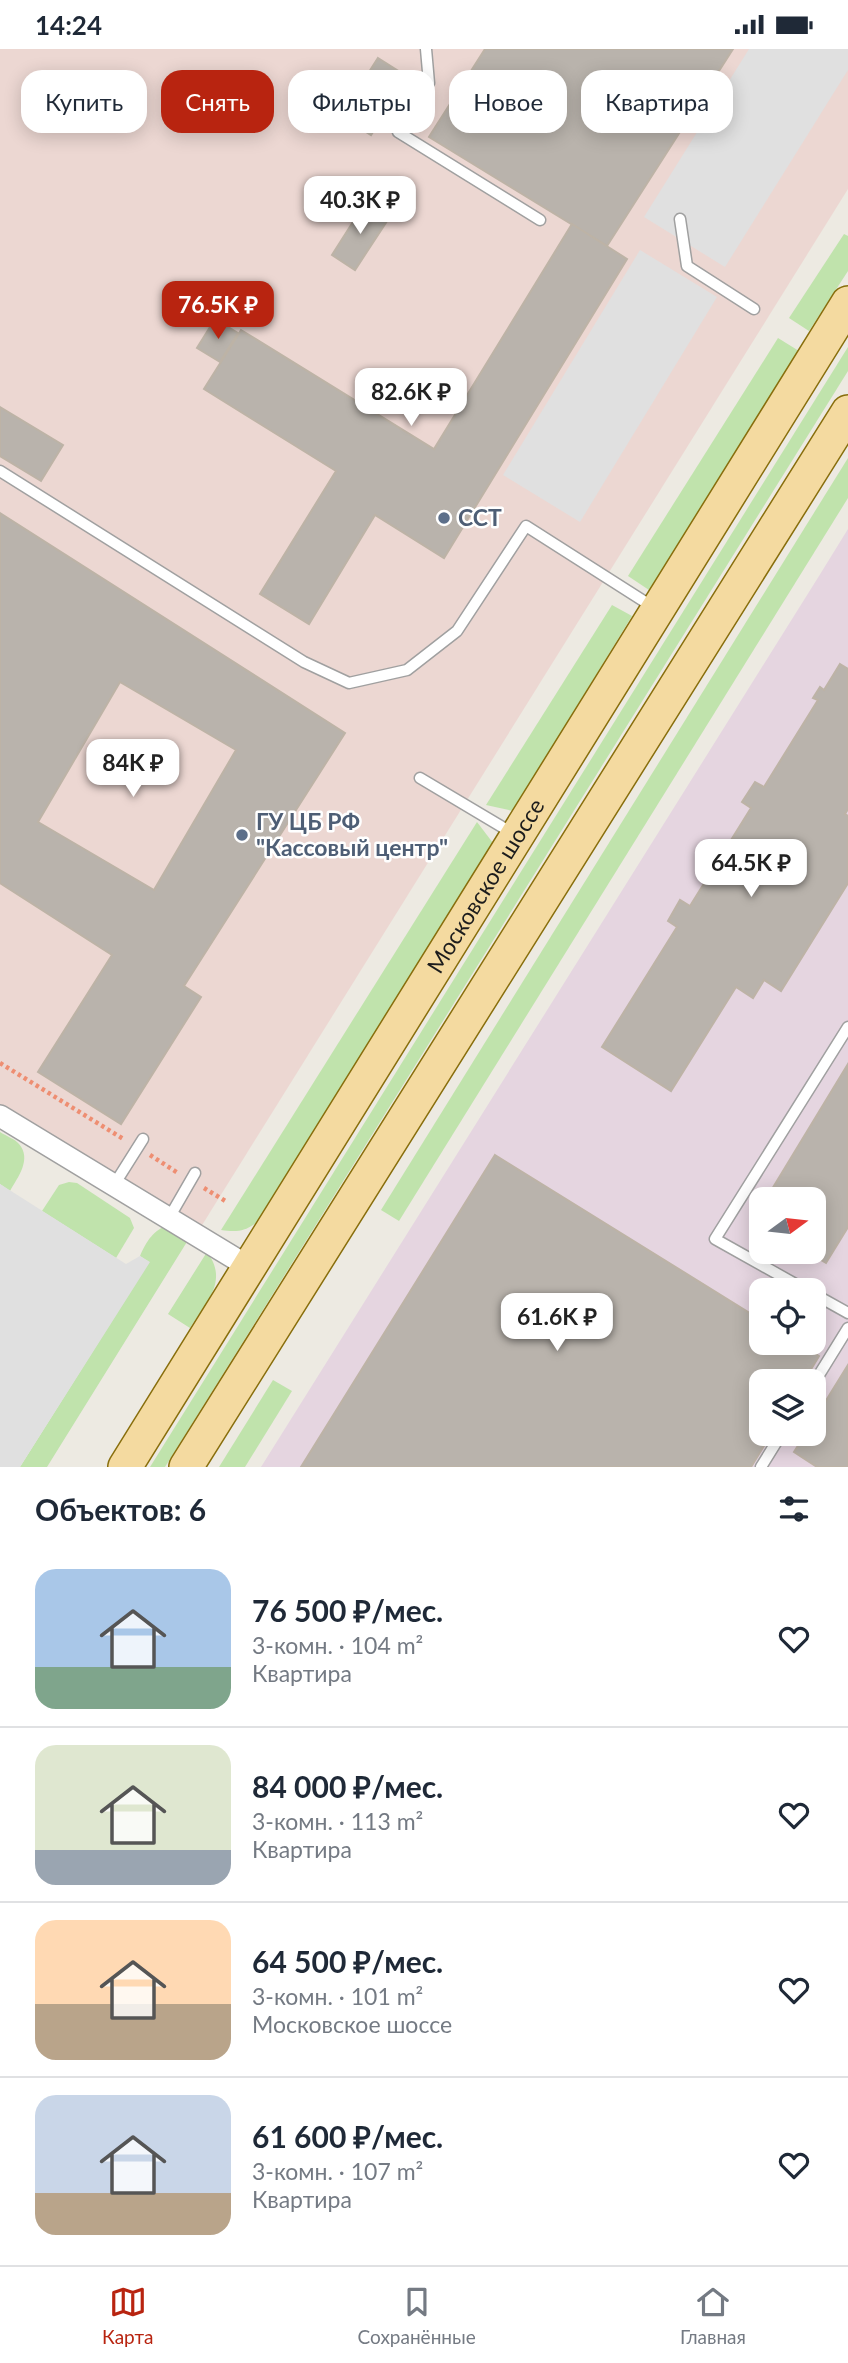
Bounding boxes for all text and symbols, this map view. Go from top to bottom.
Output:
text: 14:24 [35,9,102,41]
chip: Купить [21,70,147,133]
chip: Снять [161,70,274,133]
chip: Фильтры [288,70,435,133]
chip: Новое [449,70,567,133]
chip: Квартира [581,70,733,133]
pin: 40.3K ₽ [295,177,425,236]
text: 40.3K ₽ [320,185,400,213]
pin: 76.5K ₽ [153,281,283,341]
text: 76.5K ₽ [178,290,258,318]
pin: 82.6K ₽ [346,369,476,428]
text: 82.6K ₽ [371,377,451,405]
place label: ССТ [458,503,502,531]
marker: ССТ [436,510,452,526]
pin: 84K ₽ [84,739,182,799]
text: 84K ₽ [102,748,164,776]
street label: Московское шоссе [420,793,550,978]
place label: ГУ ЦБ РФ "Кассовый центр" [256,807,448,861]
marker: ГУ ЦБ РФ "Кассовый центр" [234,827,250,843]
pin: 64.5K ₽ [686,839,816,899]
text: 64.5K ₽ [711,848,791,876]
north arrow [749,1187,826,1263]
map controls [749,1187,826,1446]
button: locate [749,1278,826,1355]
pin: 61.6K ₽ [492,1293,622,1353]
text: 61.6K ₽ [517,1302,597,1330]
button: layers [749,1369,826,1446]
icon: filters [775,1490,813,1528]
text: Объектов: 6 [35,1491,206,1527]
text: 76 500 ₽/мес. [252,1592,443,1628]
icon: home [91,1597,175,1681]
icon: heart [775,1620,813,1658]
text: 3-комн. · 104 m² [252,1631,423,1659]
text: Квартира [252,1659,352,1687]
text: 84 000 ₽/мес. [252,1768,443,1804]
icon: home [91,1773,175,1857]
icon: heart [775,1796,813,1834]
text: 3-комн. · 113 m² [252,1807,423,1835]
text: Квартира [252,1835,352,1863]
text: 64 500 ₽/мес. [252,1943,443,1979]
icon: home [91,1948,175,2032]
icon: heart [775,1971,813,2009]
text: 3-комн. · 101 m² [252,1982,423,2010]
text: Московское шоссе [252,2010,452,2038]
text: 61 600 ₽/мес. [252,2118,443,2154]
icon: home [91,2123,175,2207]
icon: heart [775,2146,813,2184]
text: 3-комн. · 107 m² [252,2157,423,2185]
text: Квартира [252,2185,352,2213]
tab: Карта [102,2283,153,2348]
tab: Сохранённые [358,2283,476,2348]
tab: Главная [680,2283,746,2348]

